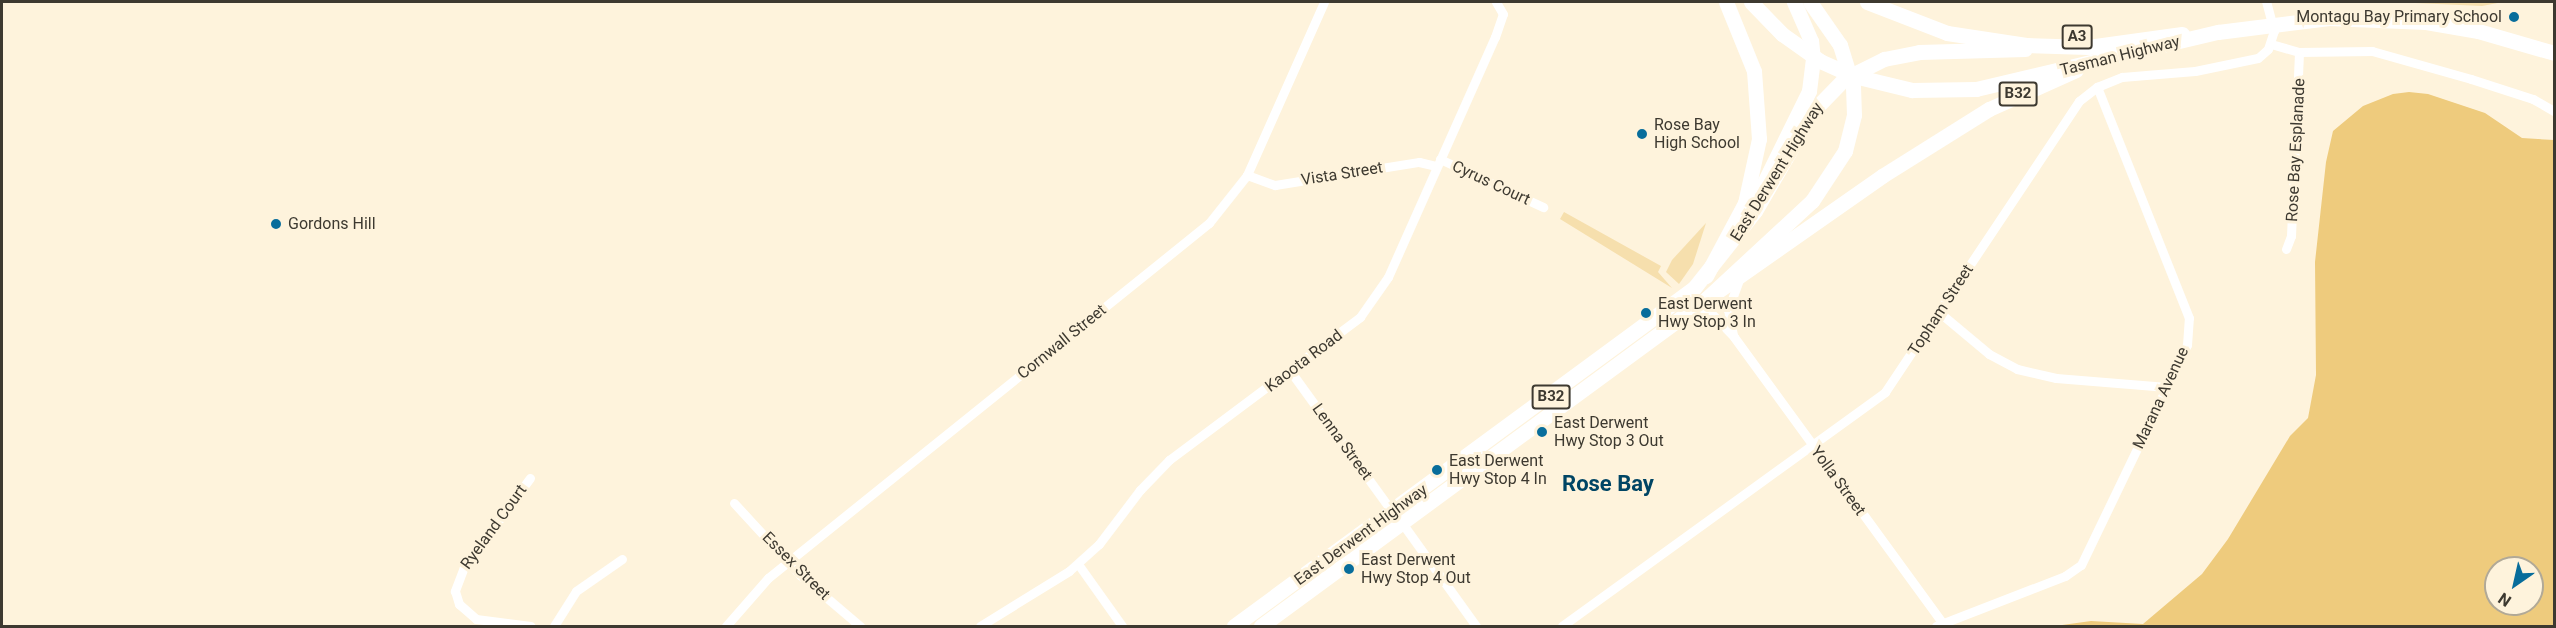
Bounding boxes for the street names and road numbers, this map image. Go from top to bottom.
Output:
road number: A3 [2060,25,2094,49]
street label: Tasman Highway [2058,32,2182,80]
street label: Rose Bay Esplanade [2283,78,2309,222]
road number: B32 [1998,82,2038,106]
street label: East Derwent Highway [1727,99,1827,245]
street label: Cyrus Court [1449,157,1533,209]
street label: Vista Street [1300,158,1384,190]
street label: Topham Street [1904,261,1978,359]
street label: Cornwall Street [1014,300,1110,384]
street label: Kaoota Road [1262,326,1346,396]
street label: Marana Avenue [2129,344,2193,452]
road number: B32 [1532,385,1570,409]
street label: Lenna Street [1308,400,1376,484]
street label: Yolla Street [1806,443,1870,519]
street label: East Derwent Highway [1291,480,1431,590]
street label: Ryeland Court [457,481,531,573]
street label: Essex Street [758,528,834,604]

